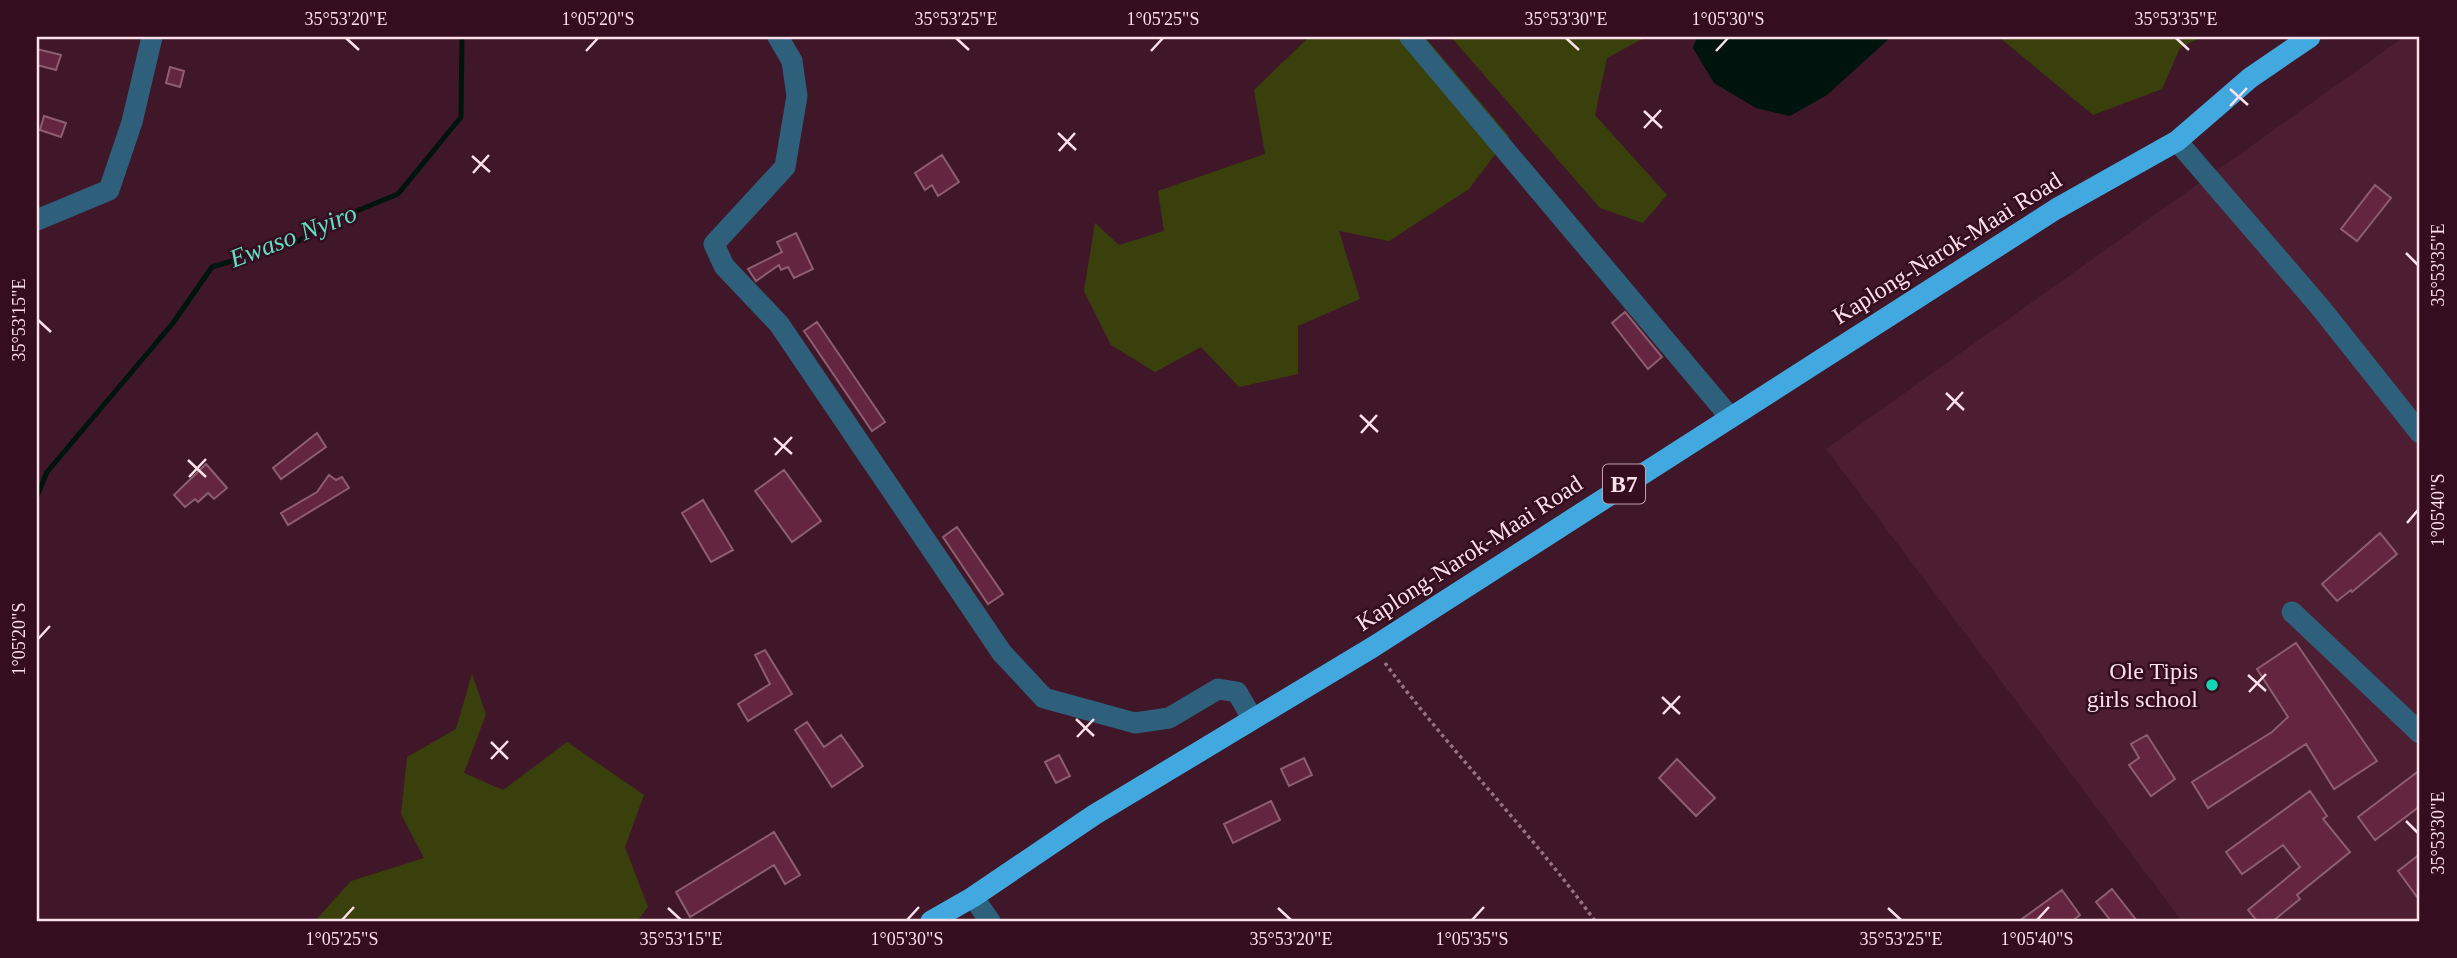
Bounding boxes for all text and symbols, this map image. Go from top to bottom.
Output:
text: 35°53'20"E [305,9,387,29]
text: 1°05'20"S [562,9,634,29]
text: 35°53'25"E [915,9,997,29]
text: 1°05'25"S [1127,9,1199,29]
text: 35°53'30"E [1525,9,1607,29]
text: 1°05'30"S [1692,9,1764,29]
text: 35°53'35"E [2135,9,2217,29]
street label: Kaplong-Narok-Maai Road [1828,167,2066,329]
water label: Ewaso Nyiro [224,198,361,274]
text: 35°53'35"E [2428,224,2448,306]
text: 35°53'15"E [9,279,29,361]
road number: B7 [1603,464,1645,504]
street label: Kaplong-Narok-Maai Road [1351,470,1587,636]
text: 1°05'40"S [2428,474,2448,546]
text: 1°05'20"S [9,603,29,675]
place label: Ole Tipis girls school [2087,658,2198,712]
marker: Ole Tipis girls school [2204,677,2220,693]
text: 35°53'30"E [2428,792,2448,874]
text: 1°05'25"S [306,929,378,949]
text: 35°53'15"E [640,929,722,949]
text: 1°05'30"S [871,929,943,949]
text: 35°53'20"E [1250,929,1332,949]
text: 1°05'35"S [1436,929,1508,949]
text: 35°53'25"E [1860,929,1942,949]
text: 1°05'40"S [2001,929,2073,949]

